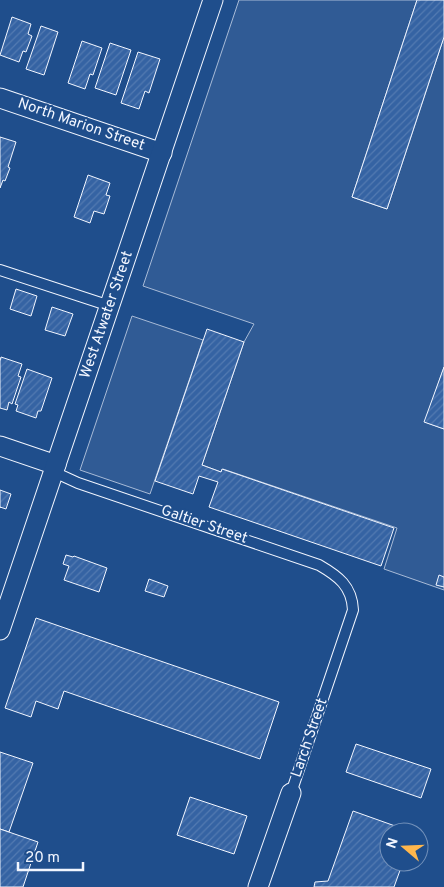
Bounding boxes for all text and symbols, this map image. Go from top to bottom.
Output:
street label: North Marion Street [15,94,147,156]
street label: West Atwater Street [76,249,138,381]
street label: Galtier Street [158,501,250,549]
street label: Larch Street [288,696,332,780]
north arrow [379,822,429,872]
text: N [383,836,403,851]
scale bar [18,840,82,872]
text: 20 m [25,849,60,868]

